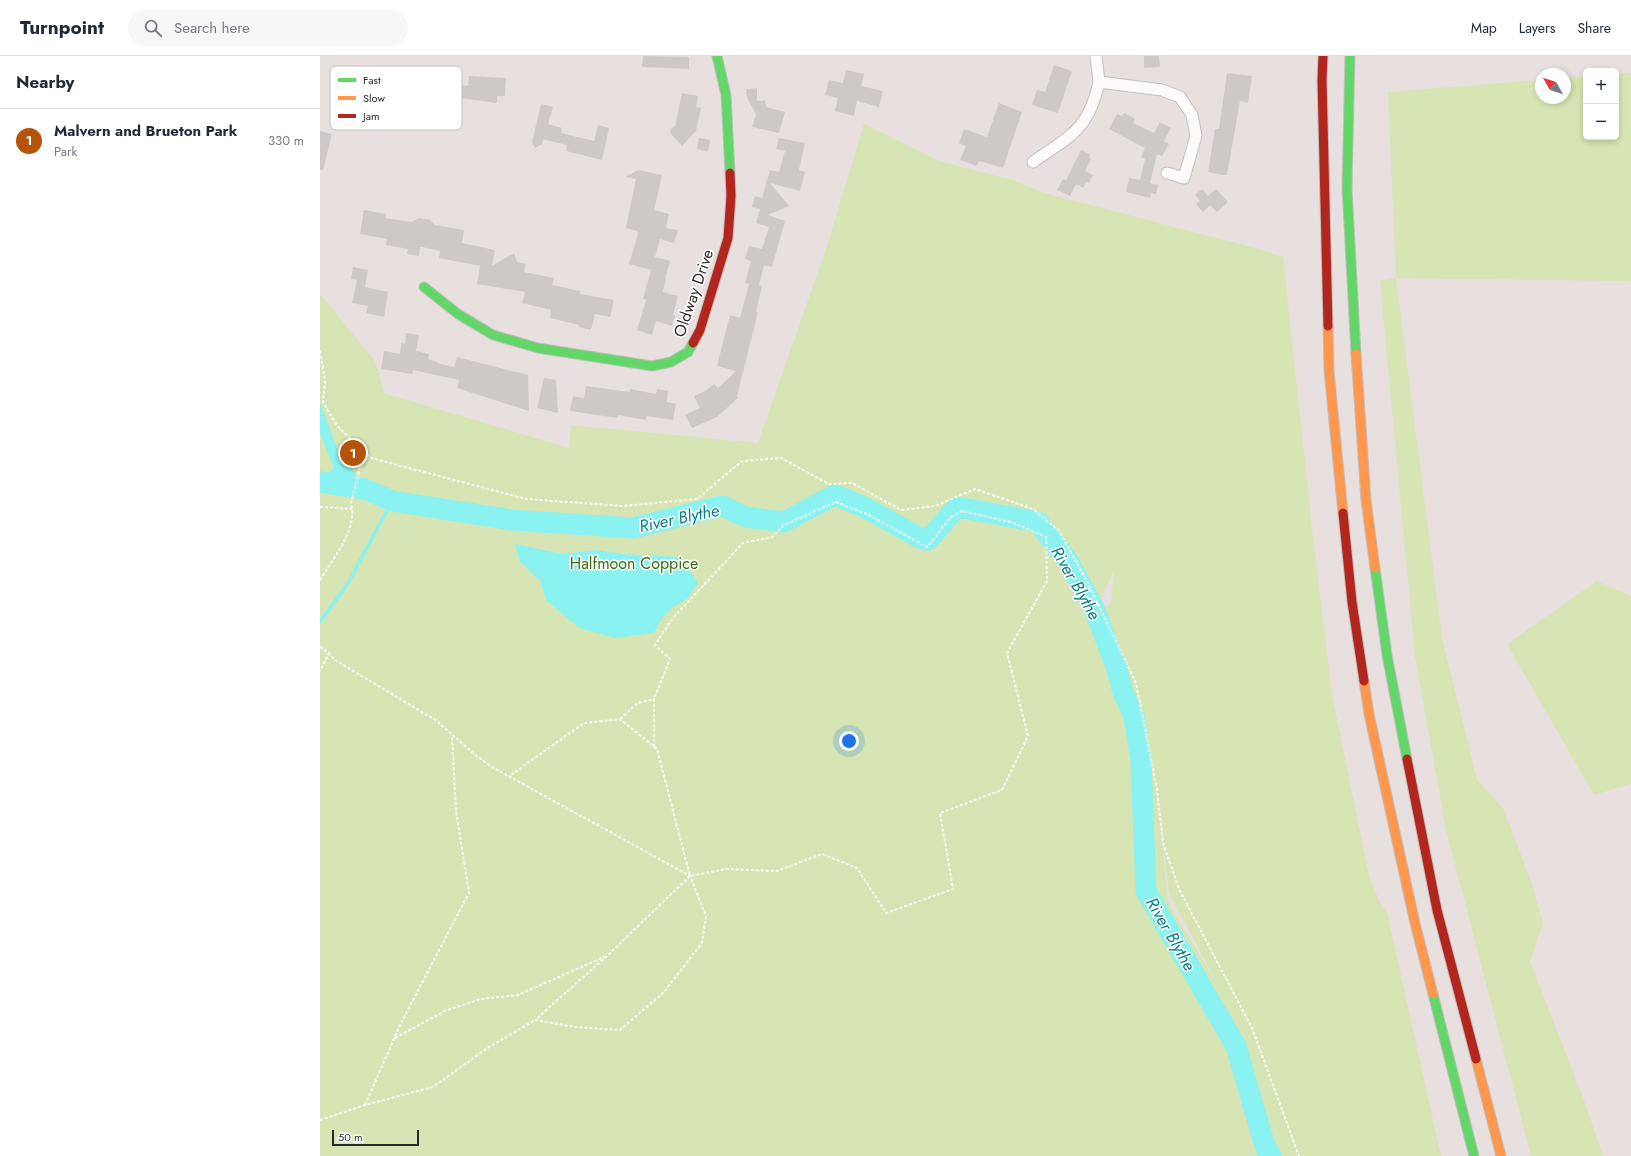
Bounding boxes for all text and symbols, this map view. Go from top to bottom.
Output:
search box [128,10,408,46]
text: Turnpoint [20,14,104,41]
icon: search [142,17,164,39]
text: Search here [174,17,250,39]
text: Map [1471,18,1497,38]
text: Layers [1519,18,1555,38]
text: Share [1577,18,1611,38]
legend [330,66,462,130]
north arrow [1535,68,1571,104]
map controls [1583,68,1619,140]
button: + [1583,68,1619,104]
text: Nearby [16,70,74,94]
text: Fast [363,72,381,88]
text: Slow [363,90,385,106]
button: − [1583,104,1619,140]
text: Jam [361,108,380,124]
text: Malvern and Brueton Park [54,120,237,142]
text: 1 [26,131,32,150]
text: 330 m [268,131,304,150]
text: Park [54,142,77,161]
street label: Oldway Drive [668,246,719,340]
pin: 1 [340,438,366,468]
water label: River Blythe [637,498,722,538]
water label: River Blythe [1045,542,1107,625]
park label: Halfmoon Coppice [570,552,698,575]
your location [839,731,859,751]
water label: River Blythe [1140,893,1202,976]
scale bar [332,1128,419,1147]
text: 50 m [338,1129,363,1145]

